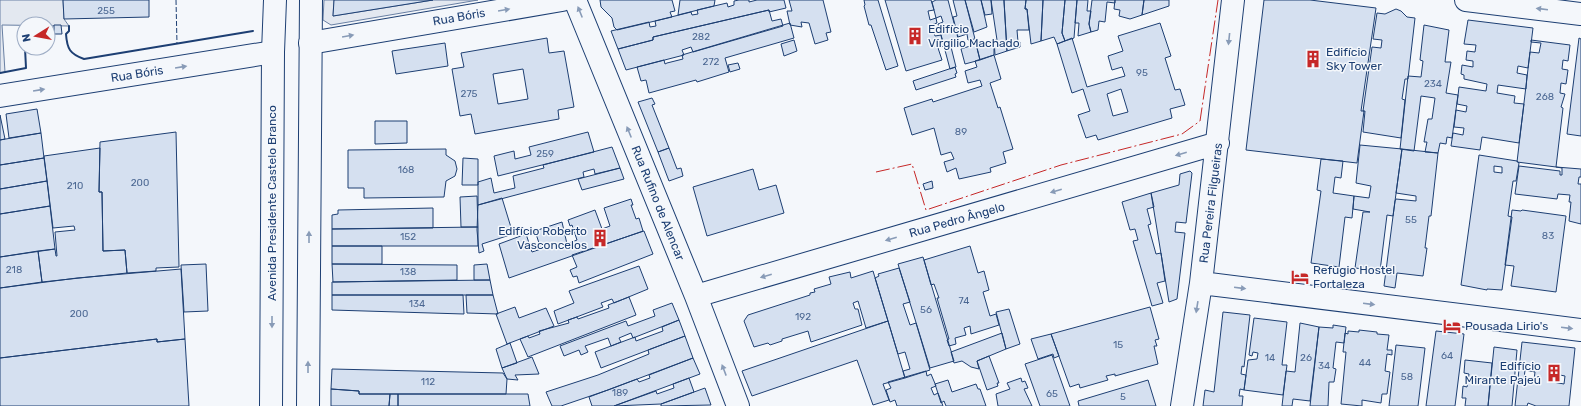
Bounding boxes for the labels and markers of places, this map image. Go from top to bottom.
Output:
place label: Edifício Vírgilio Machado [928,22,1020,50]
building icon: Edifício Vírgilio Machado [905,26,925,46]
place label: Edifício Sky Tower [1326,45,1382,73]
building icon: Edifício Sky Tower [1303,49,1323,69]
place label: Edifício Roberto Vasconcelos [498,224,587,252]
building icon: Edifício Roberto Vasconcelos [590,228,610,248]
place label: Refugio Hostel Fortaleza [1313,263,1395,291]
hotel icon: Refugio Hostel Fortaleza [1290,267,1310,287]
hotel icon: Pousada Lirio's [1442,316,1462,336]
place label: Pousada Lirio's [1465,319,1548,333]
place label: Edifício Mirante Pajeú [1465,359,1541,387]
building icon: Edifício Mirante Pajeú [1544,363,1564,383]

